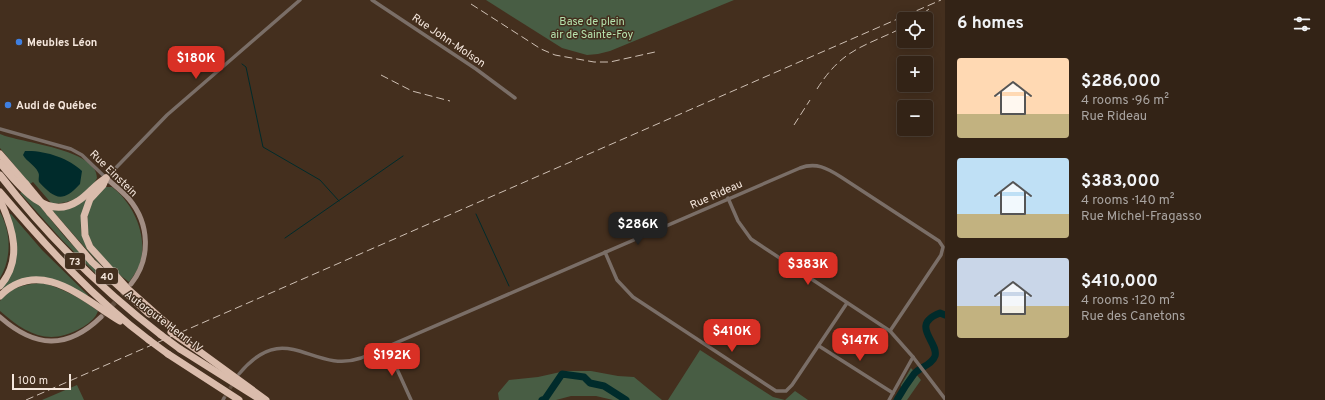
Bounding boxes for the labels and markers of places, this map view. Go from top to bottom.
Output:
place label: Meubles Léon [27,36,97,50]
marker: Meubles Léon [14,37,24,47]
pin: $180K [168,46,224,80]
place label: Audi de Québec [16,99,97,113]
marker: Audi de Québec [3,100,13,110]
pin: $286K [610,212,666,246]
pin: $383K [780,252,836,286]
pin: $410K [704,319,760,353]
pin: $147K [832,328,888,362]
pin: $192K [364,343,420,377]

